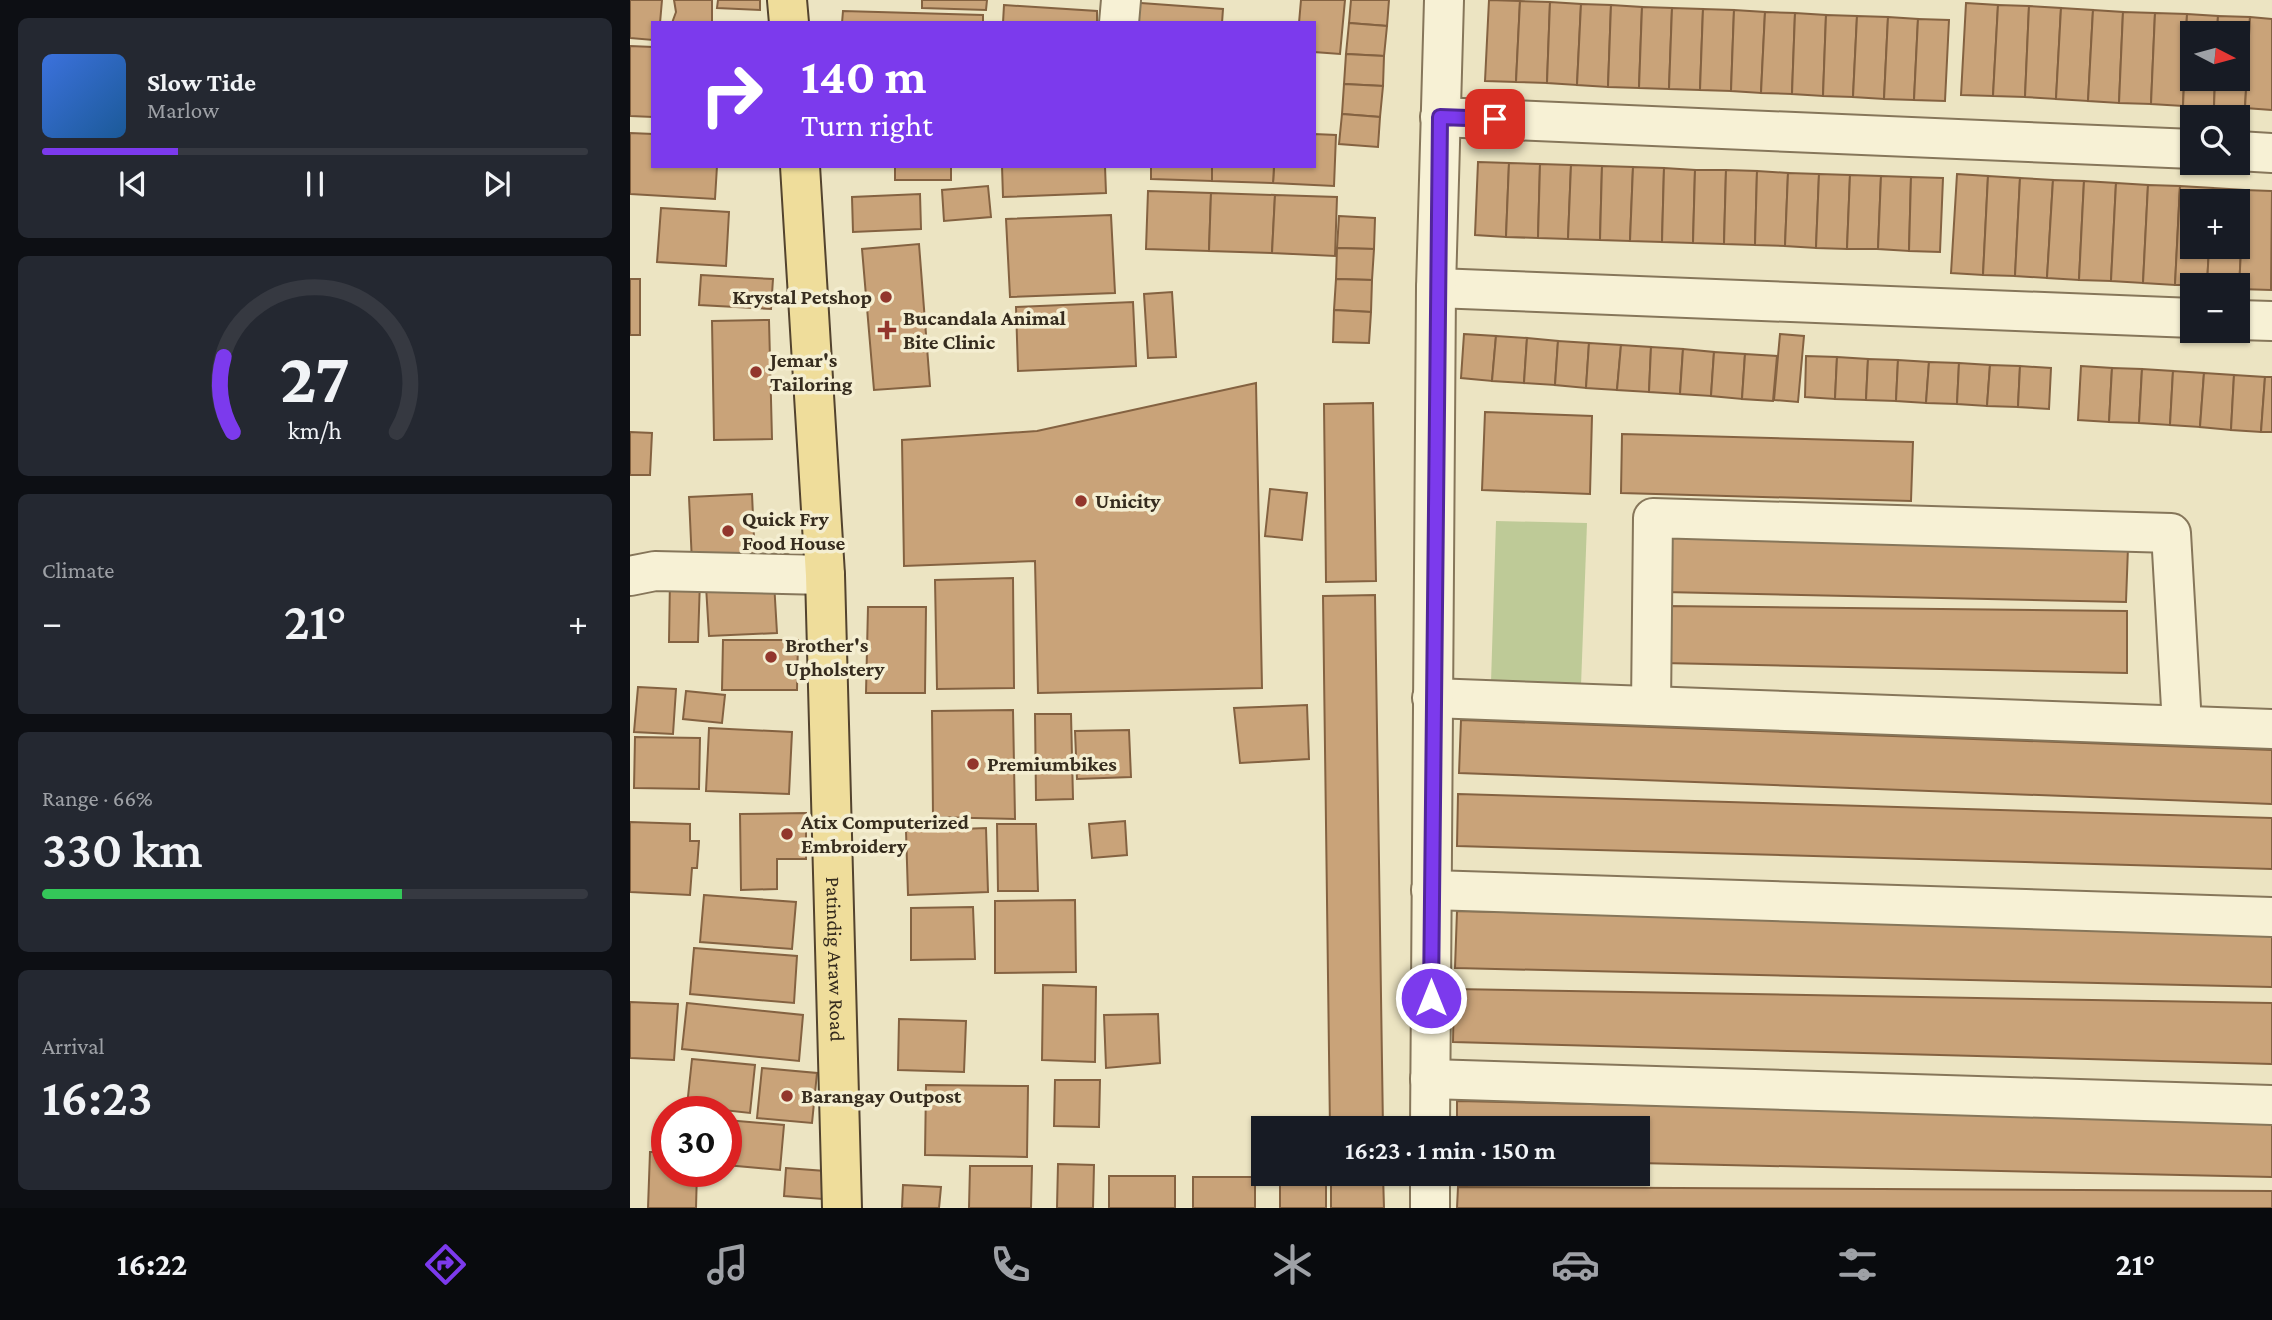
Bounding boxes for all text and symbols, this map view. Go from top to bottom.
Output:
north arrow [2180,21,2250,91]
map controls [2180,21,2250,343]
icon: right [686,49,777,140]
text: 140 m [801,49,926,104]
text: Slow Tide [147,68,256,97]
pin [1465,89,1525,149]
text: Marlow [147,97,219,123]
icon: arrive [1476,100,1514,138]
button: search [2180,105,2250,175]
text: Turn right [801,107,933,143]
icon: previous [114,165,152,203]
icon: pause [296,165,334,203]
icon: next [478,165,516,203]
button: + [2180,189,2250,259]
button: − [2180,273,2250,343]
place label: Krystal Petshop [732,285,872,309]
marker: Krystal Petshop [878,289,894,305]
place label: Bucandala Animal Bite Clinic [903,306,1066,354]
marker: Bucandala Animal Bite Clinic [877,320,897,340]
text: 27 [280,337,350,418]
place label: Jemar's Tailoring [768,348,853,396]
marker: Jemar's Tailoring [748,364,764,380]
text: km/h [288,417,342,444]
place label: Unicity [1095,489,1161,513]
marker: Unicity [1073,493,1089,509]
place label: Quick Fry Food House [742,507,846,555]
marker: Quick Fry Food House [720,523,736,539]
text: Climate [42,557,114,583]
text: 21° [284,592,346,650]
text: − [42,601,62,643]
text: + [568,601,588,643]
place label: Brother's Upholstery [785,633,885,681]
marker: Brother's Upholstery [763,649,779,665]
place label: Premiumbikes [987,752,1117,776]
marker: Premiumbikes [965,756,981,772]
text: Range · 66% [42,785,153,811]
place label: Atix Computerized Embroidery [800,810,969,858]
text: 330 km [42,820,203,878]
marker: Atix Computerized Embroidery [779,826,795,842]
street label: Patindig Araw Road [821,876,850,1042]
position arrow [1394,961,1468,1035]
text: Arrival [42,1033,105,1059]
text: 16:23 [42,1068,153,1126]
place label: Barangay Outpost [801,1084,962,1108]
marker: Barangay Outpost [779,1088,795,1104]
speed limit sign: 30 [651,1096,742,1187]
text: 16:23 · 1 min · 150 m [1345,1136,1556,1165]
icon: directions [421,1240,470,1289]
icon: music [703,1240,752,1289]
icon: phone [986,1240,1035,1289]
icon: climate [1268,1240,1317,1289]
icon: car [1551,1240,1600,1289]
icon: filters [1833,1240,1882,1289]
text: 16:22 [117,1246,187,1282]
text: 21° [2115,1246,2155,1282]

